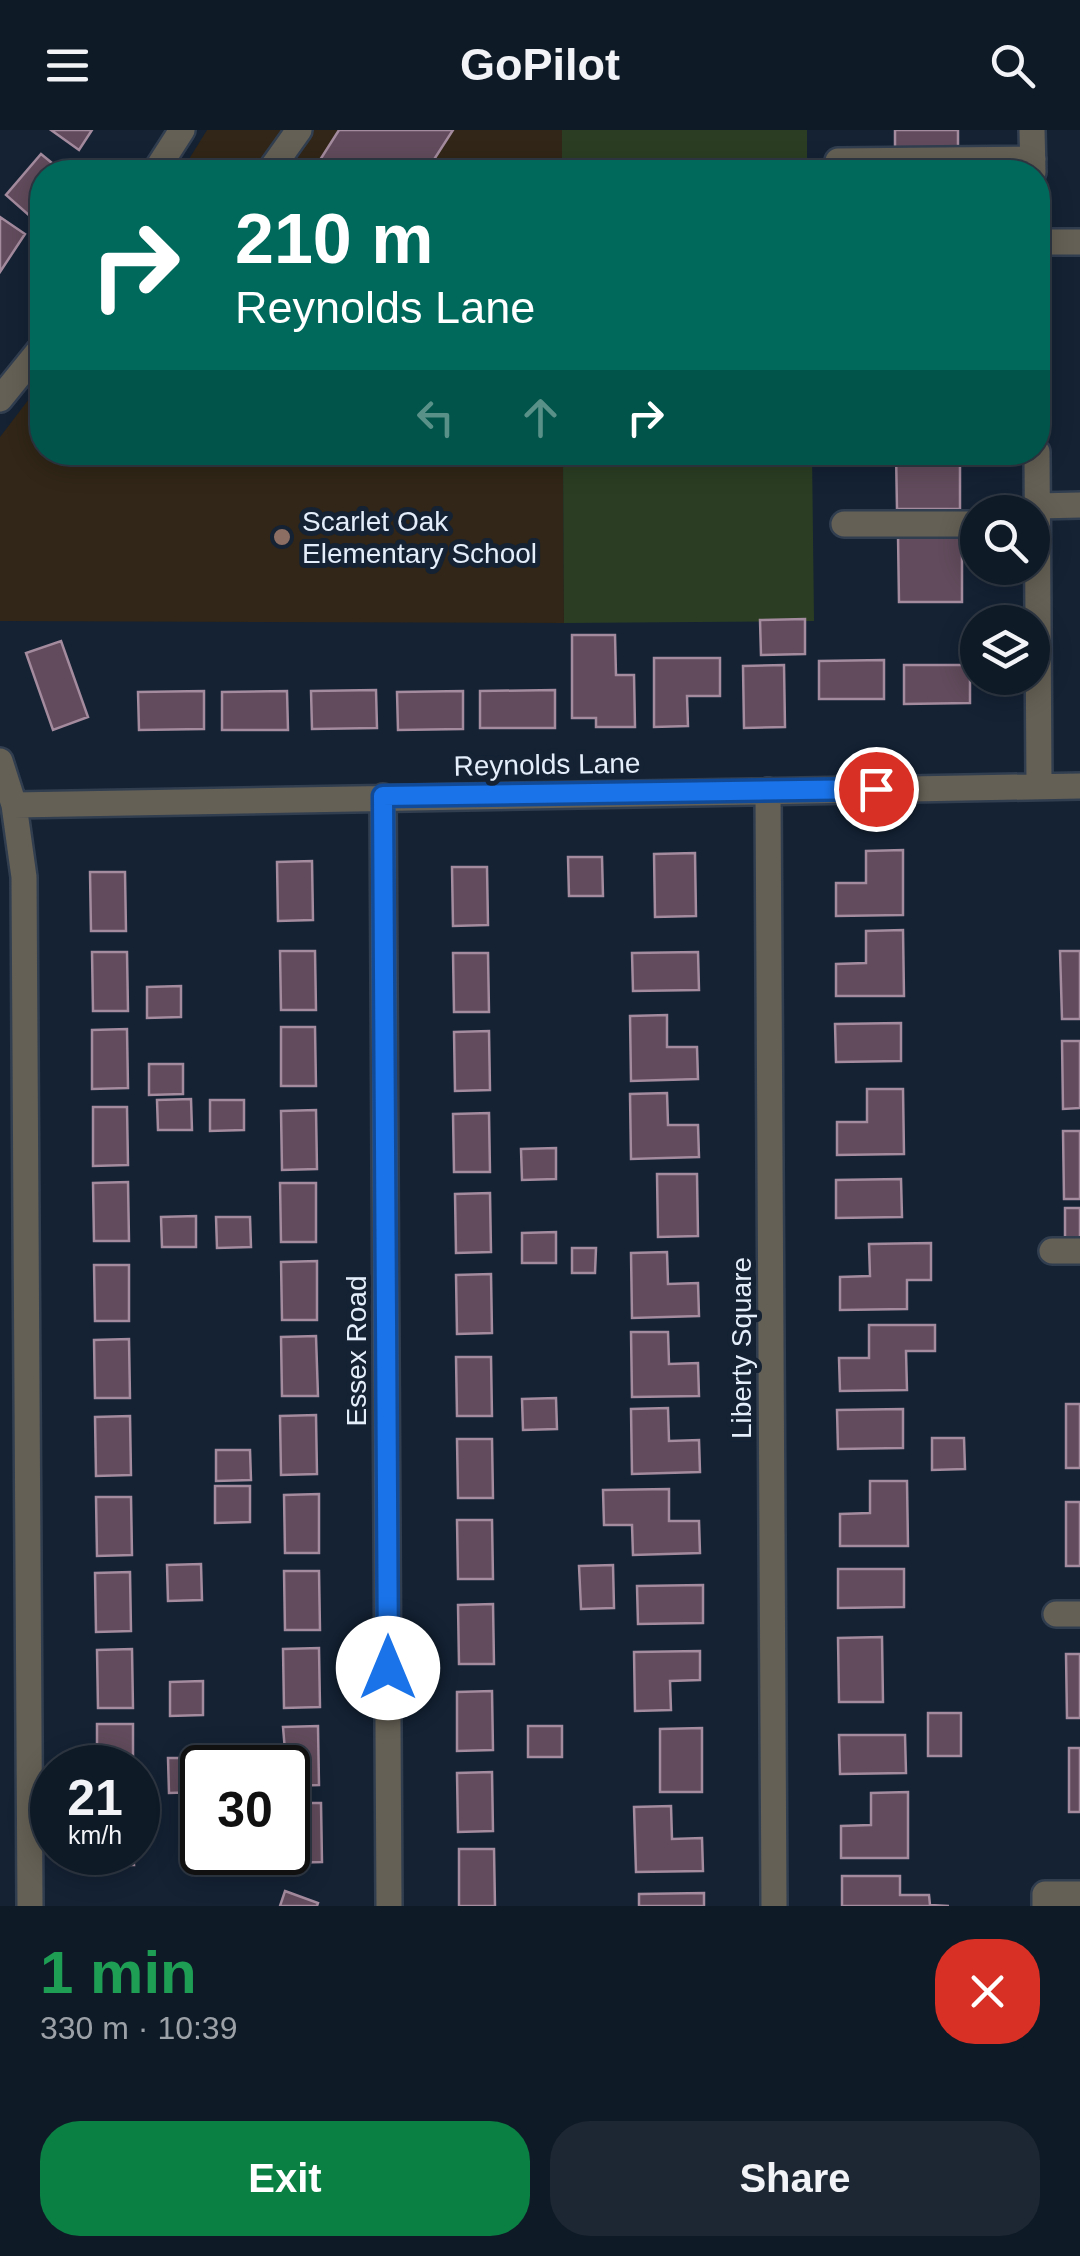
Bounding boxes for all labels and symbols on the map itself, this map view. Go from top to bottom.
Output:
place label: Scarlet Oak Elementary School [302,506,537,569]
marker: Scarlet Oak Elementary School [271,526,293,548]
street label: Reynolds Lane [453,747,641,782]
pin [834,747,919,832]
street label: Liberty Square [726,1257,757,1439]
street label: Essex Road [341,1276,372,1426]
position arrow [336,1616,440,1720]
speed limit sign: 30 [180,1745,310,1875]

